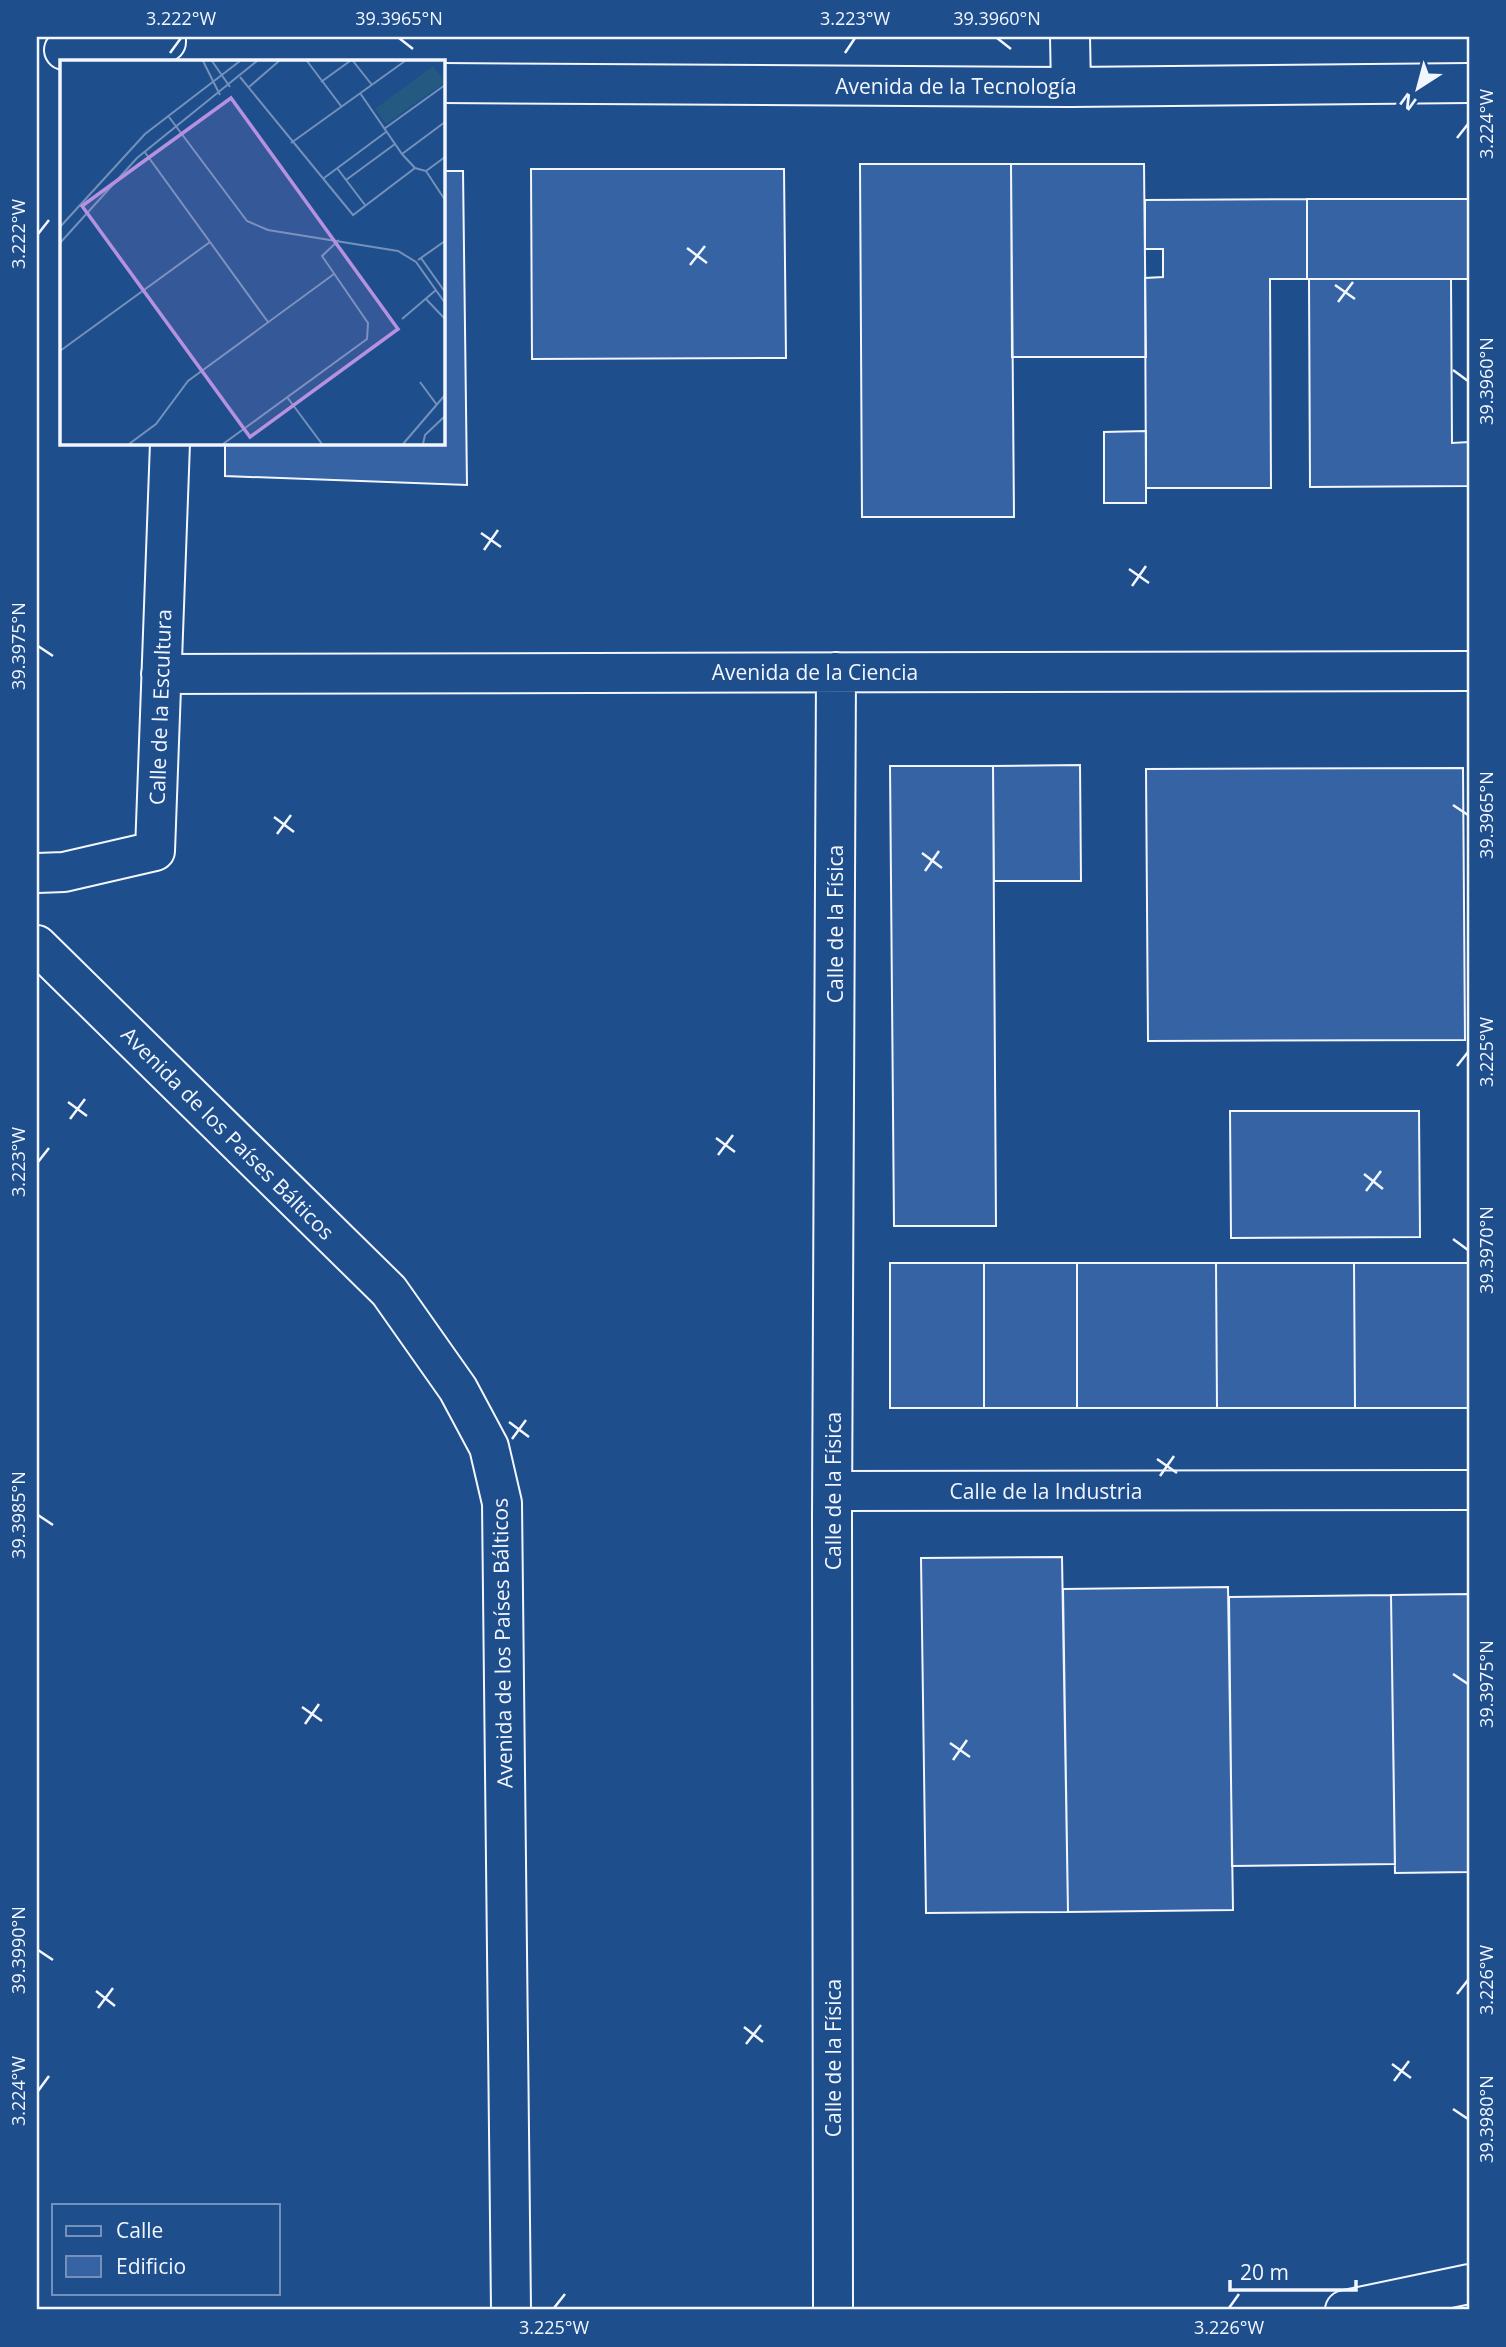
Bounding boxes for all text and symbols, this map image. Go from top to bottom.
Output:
text: 3.222°W [146,6,216,30]
text: 39.3965°N [355,6,443,30]
text: 3.223°W [820,6,890,30]
text: 39.3960°N [953,6,1041,30]
north arrow [1384,52,1454,122]
inset map [60,60,444,444]
street label: Avenida de la Tecnología [835,72,1077,100]
text: N [1394,87,1422,117]
text: 3.224°W [1474,89,1498,159]
text: 3.222°W [6,199,30,269]
text: 39.3960°N [1474,337,1498,425]
text: 39.3975°N [6,602,30,690]
street label: Calle de la Escultura [143,609,177,805]
street label: Avenida de la Ciencia [712,658,918,686]
text: 39.3965°N [1474,771,1498,859]
street label: Calle de la Física [821,845,849,1003]
text: 3.225°W [1474,1017,1498,1087]
street label: Avenida de los Países Bálticos [116,1021,340,1245]
text: 3.223°W [6,1127,30,1197]
text: 39.3970°N [1474,1206,1498,1294]
street label: Calle de la Física [819,1412,847,1570]
text: 39.3985°N [6,1471,30,1559]
street label: Calle de la Industria [950,1477,1142,1505]
street label: Avenida de los Países Bálticos [485,1498,519,1788]
text: 39.3975°N [1474,1640,1498,1728]
text: 39.3990°N [6,1906,30,1994]
text: 3.226°W [1474,1945,1498,2015]
street label: Calle de la Física [819,1979,847,2137]
text: 3.224°W [6,2056,30,2126]
text: 39.3980°N [1474,2075,1498,2163]
legend [52,2204,280,2294]
text: Calle [116,2216,163,2244]
scale bar [1230,2249,1356,2293]
text: Edificio [116,2252,186,2280]
text: 20 m [1240,2258,1289,2286]
text: 3.225°W [519,2315,589,2339]
text: 3.226°W [1194,2315,1264,2339]

